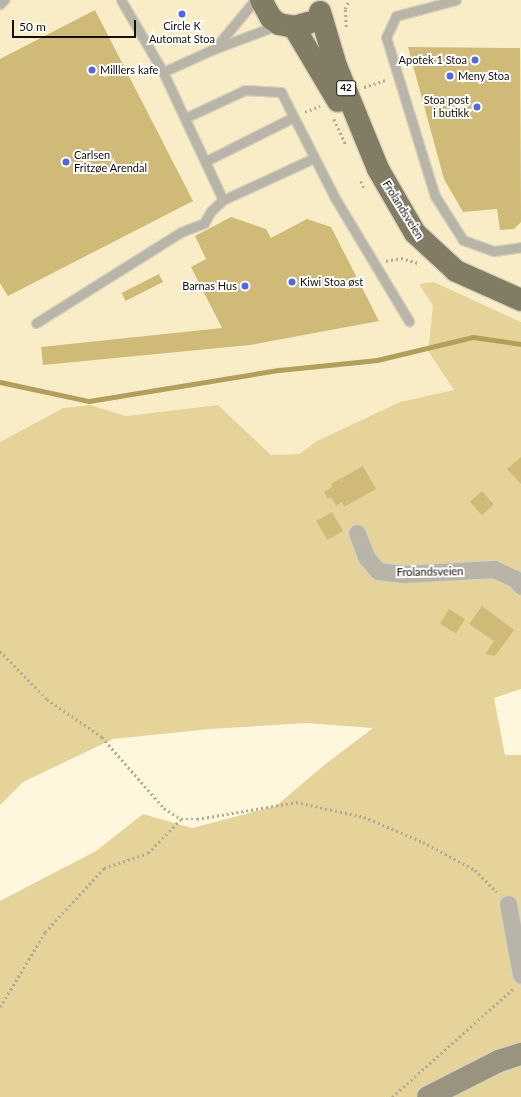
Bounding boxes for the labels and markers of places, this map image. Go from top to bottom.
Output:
marker: Circle K Automat Stoa [177,9,187,19]
place label: Circle K Automat Stoa [149,20,215,46]
place label: Apotek 1 Stoa [399,53,467,67]
marker: Apotek 1 Stoa [470,55,480,65]
place label: Milllers kafe [100,63,158,77]
marker: Milllers kafe [87,65,97,75]
place label: Meny Stoa [458,69,510,83]
marker: Meny Stoa [445,71,455,81]
place label: Stoa post i butikk [424,94,469,120]
marker: Stoa post i butikk [472,102,482,112]
place label: Carlsen Fritzøe Arendal [74,149,147,175]
marker: Carlsen Fritzøe Arendal [61,157,71,167]
place label: Kiwi Stoa øst [300,275,363,289]
marker: Kiwi Stoa øst [287,277,297,287]
place label: Barnas Hus [182,279,237,293]
marker: Barnas Hus [240,281,250,291]

